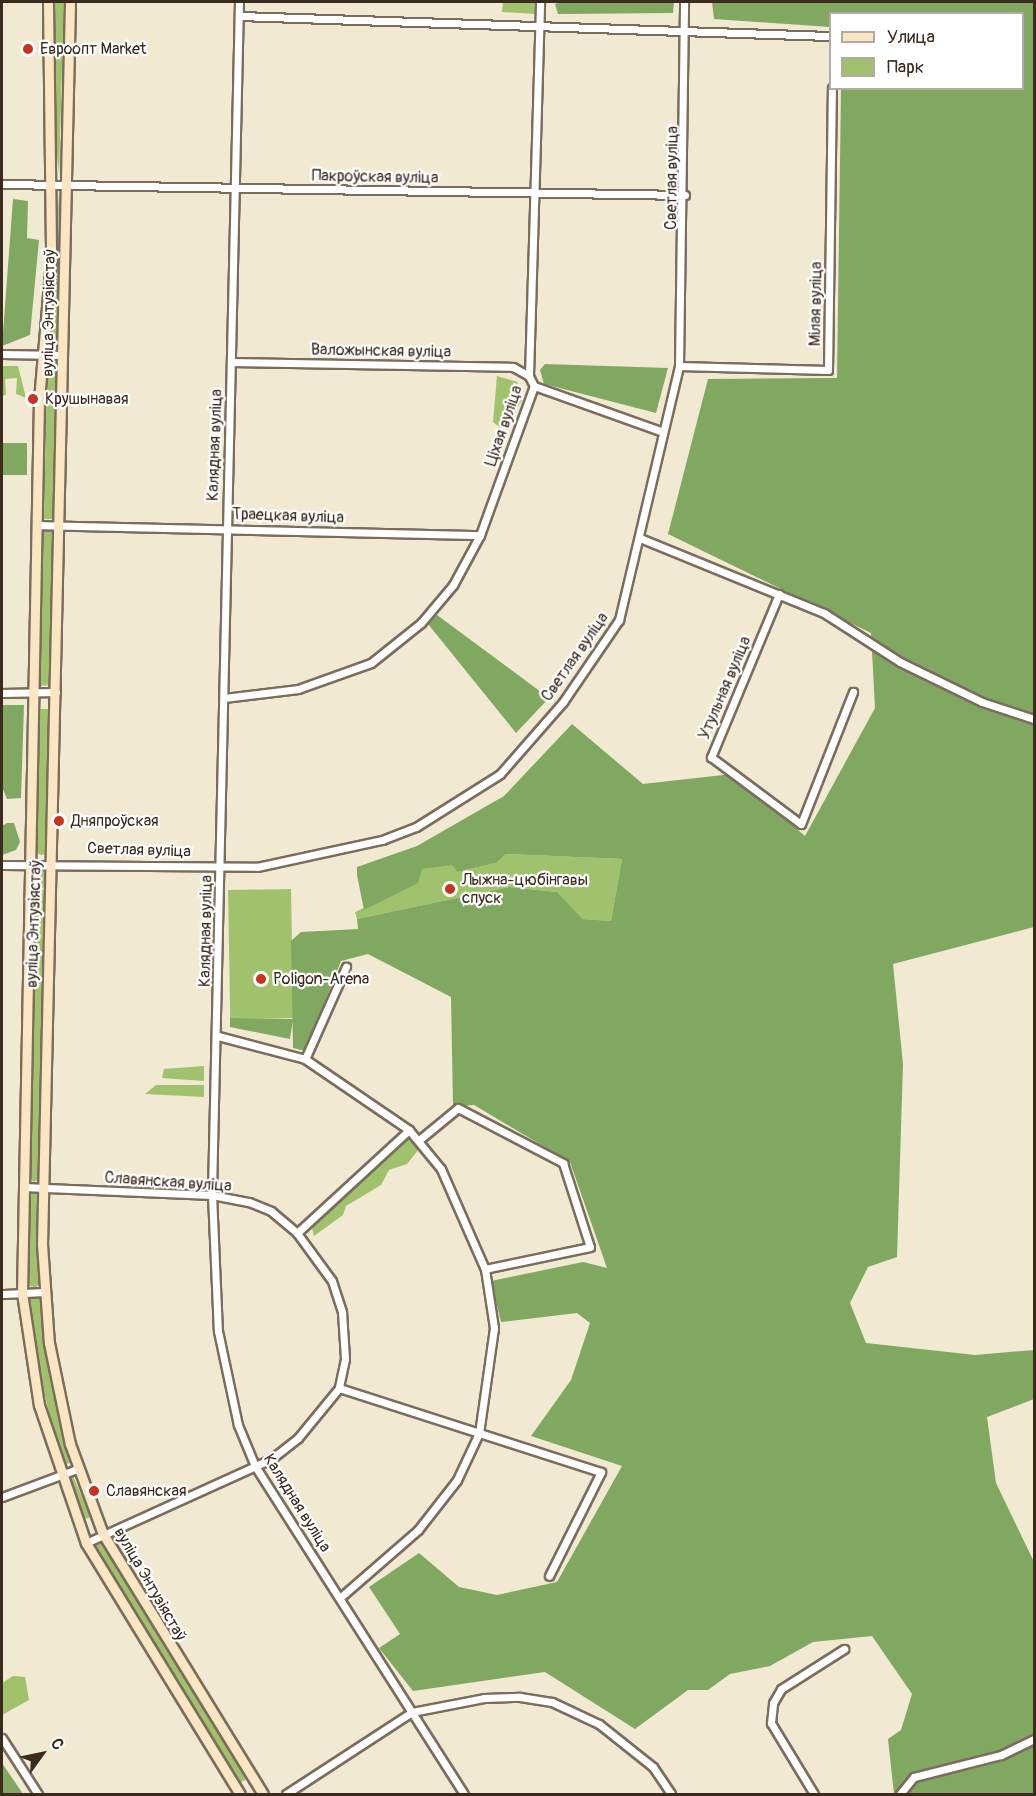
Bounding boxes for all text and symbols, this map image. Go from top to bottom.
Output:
legend [829,12,1024,90]
text: Улица [887,26,935,49]
place label: Евроопт Market [40,39,146,59]
marker: Евроопт Market [21,42,35,56]
text: Парк [887,56,924,79]
street label: Светлая вуліца [661,126,683,230]
street label: Пакроўская вуліца [312,166,438,188]
street label: вуліца Энтузіястаў [38,249,60,377]
street label: Мілая вуліца [806,262,826,346]
street label: Валожынская вуліца [311,340,451,362]
street label: Ціхая вуліца [481,383,527,469]
place label: Крушынавая [45,389,128,409]
street label: Калядная вуліца [203,389,227,501]
marker: Крушынавая [26,392,40,406]
street label: Траецкая вуліца [232,504,344,528]
street label: Светлая вуліца [537,609,613,705]
street label: Утульная вуліца [695,634,755,742]
place label: Дняпроўская [71,811,159,831]
marker: Дняпроўская [52,814,66,828]
street label: Светлая вуліца [87,839,191,861]
street label: вуліца Энтузіястаў [22,860,46,988]
place label: Лыжна-цюбінгавы спуск [462,870,588,908]
street label: Калядная вуліца [195,875,217,987]
marker: Лыжна-цюбінгавы спуск [443,882,457,896]
place label: Poligon-Arena [273,969,369,989]
marker: Poligon-Arena [254,972,268,986]
street label: Славянская вуліца [104,1168,232,1196]
street label: Калядная вуліца [259,1450,335,1556]
place label: Славянская [106,1481,186,1501]
marker: Славянская [87,1484,101,1498]
street label: вуліца Энтузіястаў [110,1524,190,1644]
north arrow [12,1724,72,1784]
text: С [46,1735,68,1754]

